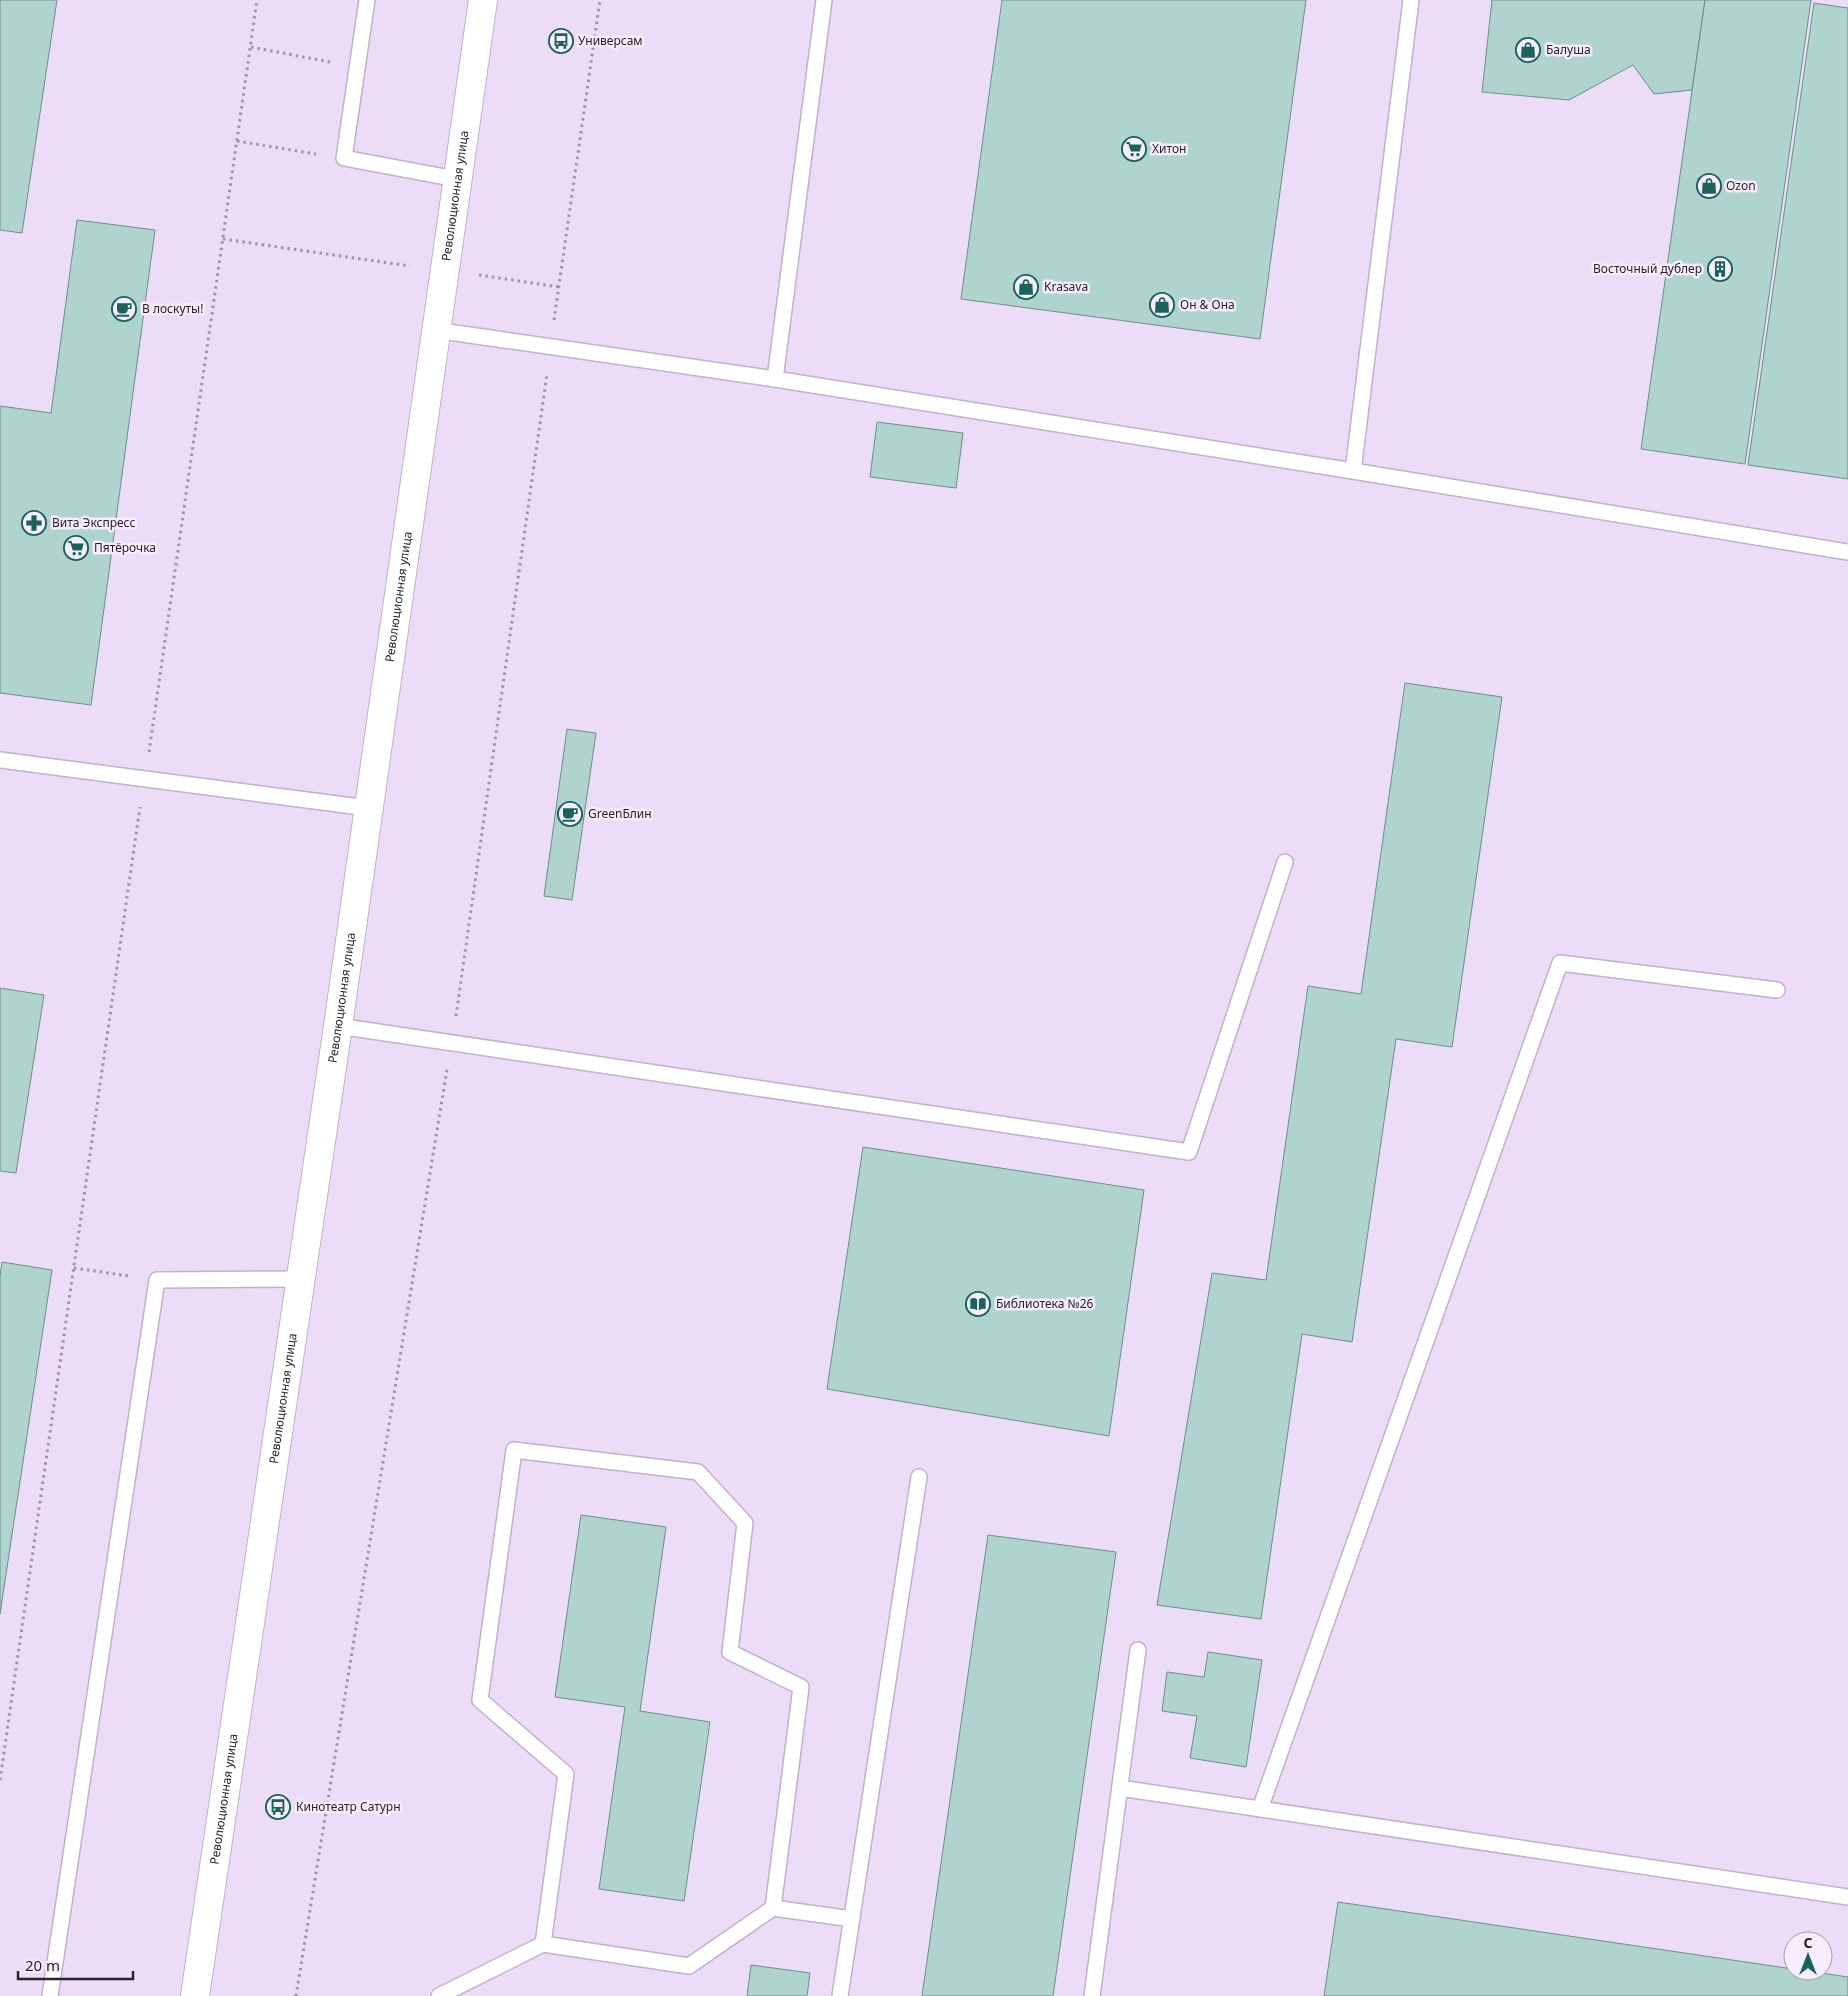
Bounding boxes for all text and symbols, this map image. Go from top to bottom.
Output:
bus stop icon: Универсам [548,28,574,54]
place label: Универсам [578,32,643,49]
shop icon: Балуша [1515,37,1541,63]
place label: Балуша [1546,41,1591,58]
street label: Революционная улица [437,129,472,262]
supermarket icon: Хитон [1121,136,1147,162]
place label: Хитон [1152,140,1186,157]
shop icon: Ozon [1696,173,1722,199]
place label: Ozon [1726,177,1756,194]
building icon: Восточный дублер [1707,256,1733,282]
place label: Восточный дублер [1593,260,1702,277]
shop icon: Krasava [1013,274,1039,300]
place label: Krasava [1044,278,1088,295]
shop icon: Он & Она [1149,292,1175,318]
cafe icon: В лоскуты! [111,296,137,322]
place label: Он & Она [1180,296,1235,313]
place label: В лоскуты! [142,300,203,317]
pharmacy icon: Вита Экспресс [21,510,47,536]
place label: Вита Экспресс [52,514,135,531]
street label: Революционная улица [381,530,416,663]
supermarket icon: Пятёрочка [63,535,89,561]
place label: Пятёрочка [94,539,156,556]
cafe icon: GreenБлин [557,801,583,827]
place label: GreenБлин [588,805,652,822]
street label: Революционная улица [324,931,359,1064]
library icon: Библиотека №26 [965,1291,991,1317]
place label: Библиотека №26 [996,1295,1094,1312]
street label: Революционная улица [265,1332,301,1465]
street label: Революционная улица [206,1733,242,1866]
bus stop icon: Кинотеатр Сатурн [265,1794,291,1820]
place label: Кинотеатр Сатурн [296,1798,401,1815]
north arrow [1783,1931,1833,1981]
text: С [1803,1933,1813,1952]
scale bar [18,1948,132,1980]
text: 20 m [25,1955,60,1975]

